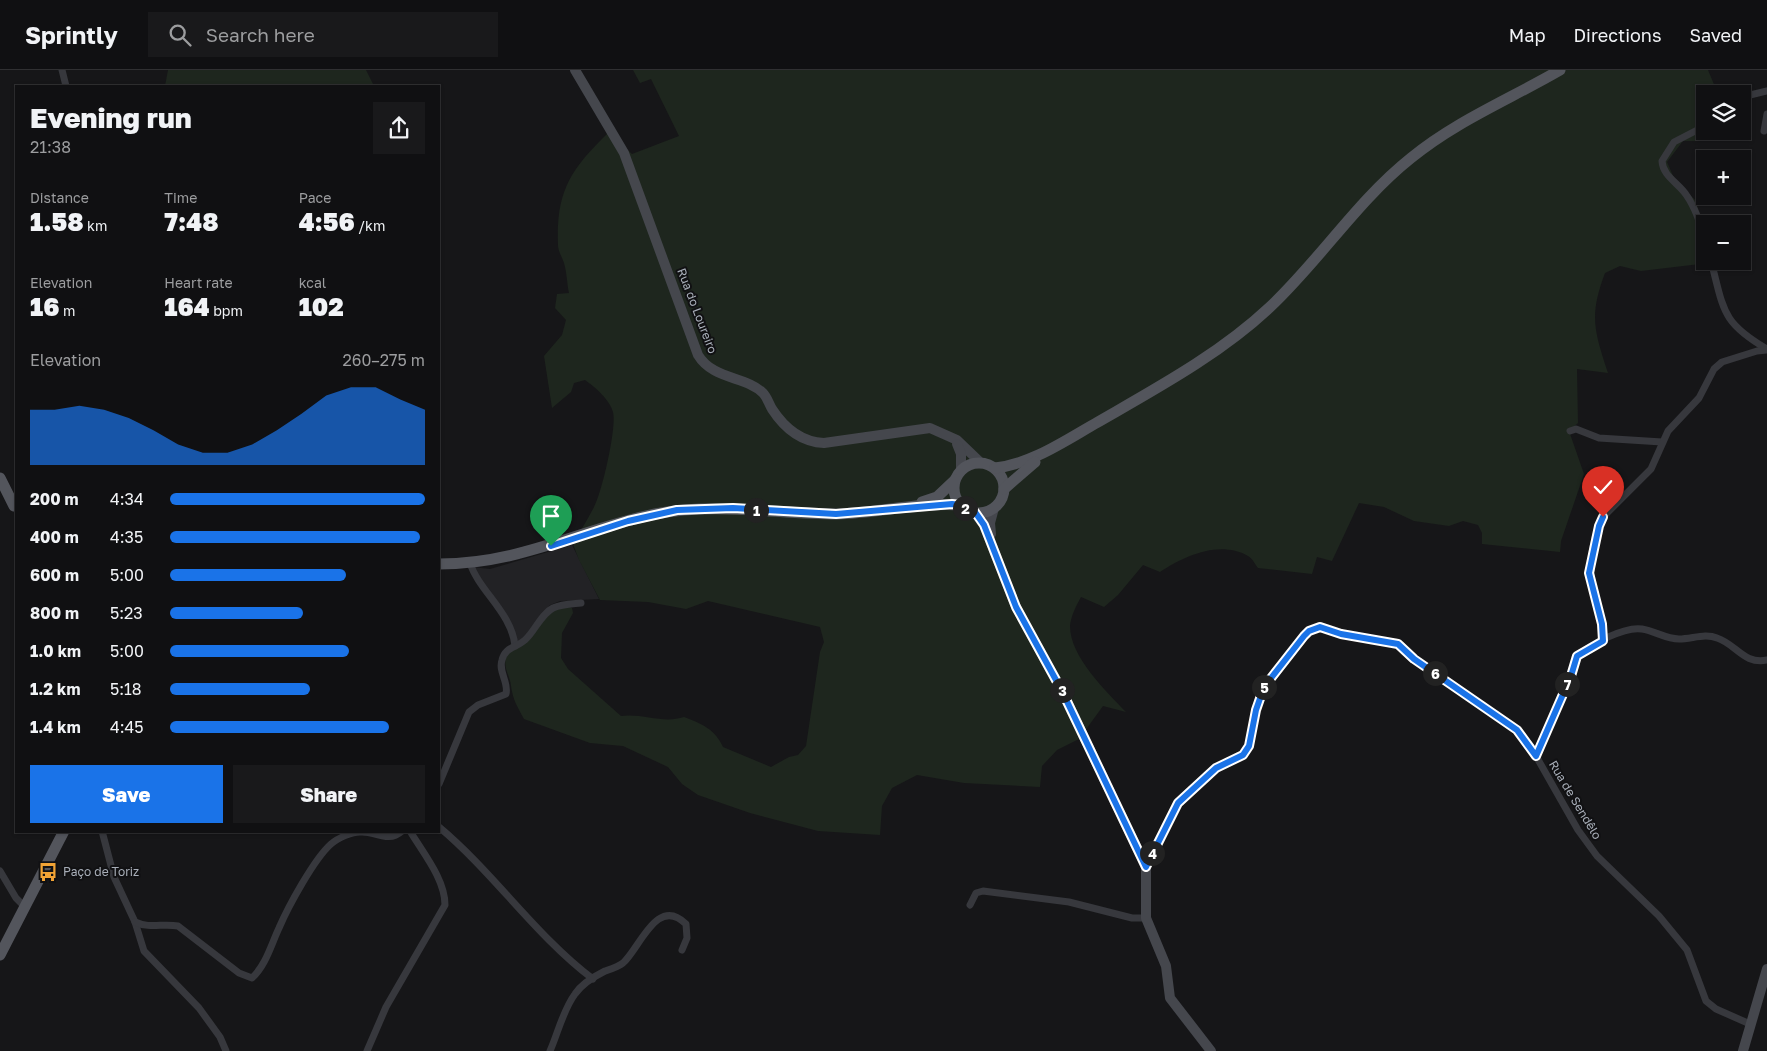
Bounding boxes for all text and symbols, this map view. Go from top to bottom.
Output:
search box [148,12,498,57]
text: Sprintly [25,20,118,49]
icon: search [166,21,194,49]
text: Search here [206,23,315,46]
text: Map [1509,24,1545,46]
text: Directions [1573,24,1661,46]
text: Saved [1689,24,1742,46]
map controls [1696,85,1751,270]
button: layers [1696,85,1751,140]
text: Evening run [30,101,192,134]
button: share [373,102,425,154]
text: 21:38 [30,137,71,157]
button: + [1696,150,1751,205]
text: Distance [30,189,89,206]
text: Time [164,189,197,206]
text: Pace [299,189,331,206]
text: 1.58 [30,206,84,237]
text: 7:48 [164,206,219,237]
text: 4:56 [299,206,355,237]
button: − [1696,215,1751,270]
text: km [84,217,107,234]
text: /km [355,217,385,234]
street label: Rua do Loureiro [674,266,721,356]
text: Elevation [30,274,92,291]
text: Heart rate [164,274,233,291]
text: kcal [299,274,326,291]
text: 16 [30,291,59,322]
text: 164 [164,291,210,322]
text: 102 [299,291,344,322]
text: m [59,302,75,319]
text: bpm [210,302,243,319]
text: Elevation [30,350,101,370]
text: 260–275 m [342,350,425,370]
pin [1582,466,1624,517]
icon: check [1589,473,1617,501]
text: 200 m [30,489,79,509]
text: 4:34 [110,489,144,509]
pin [530,495,572,546]
pin: 2 [952,496,978,520]
pin: 1 [744,498,768,522]
text: 2 [961,500,970,517]
icon: arrive [537,502,565,530]
text: 1 [753,502,760,519]
text: 400 m [30,527,79,547]
text: 4:35 [110,527,143,547]
text: 600 m [30,565,79,585]
text: 5:00 [110,565,144,585]
text: 800 m [30,603,79,623]
text: 5:23 [110,603,143,623]
text: 1.0 km [30,641,81,661]
text: 5:00 [110,641,144,661]
pin: 6 [1422,660,1448,686]
text: 6 [1431,665,1440,682]
pin: 7 [1554,672,1580,696]
pin: 5 [1252,674,1276,700]
text: 7 [1564,676,1571,693]
pin: 3 [1050,678,1074,702]
text: 1.2 km [30,679,80,699]
text: 5:18 [110,679,142,699]
text: 5 [1260,679,1269,696]
text: 3 [1058,682,1067,699]
text: 1.4 km [30,717,81,737]
text: 4:45 [110,717,144,737]
street label: Rua de Sendêlo [1546,757,1605,842]
button: Save [30,765,223,823]
button: Share [233,765,425,823]
pin: 4 [1140,840,1164,866]
text: 4 [1148,845,1157,862]
bus stop icon: Paço de Toriz [37,861,59,883]
place label: Paço de Toriz [63,864,139,879]

